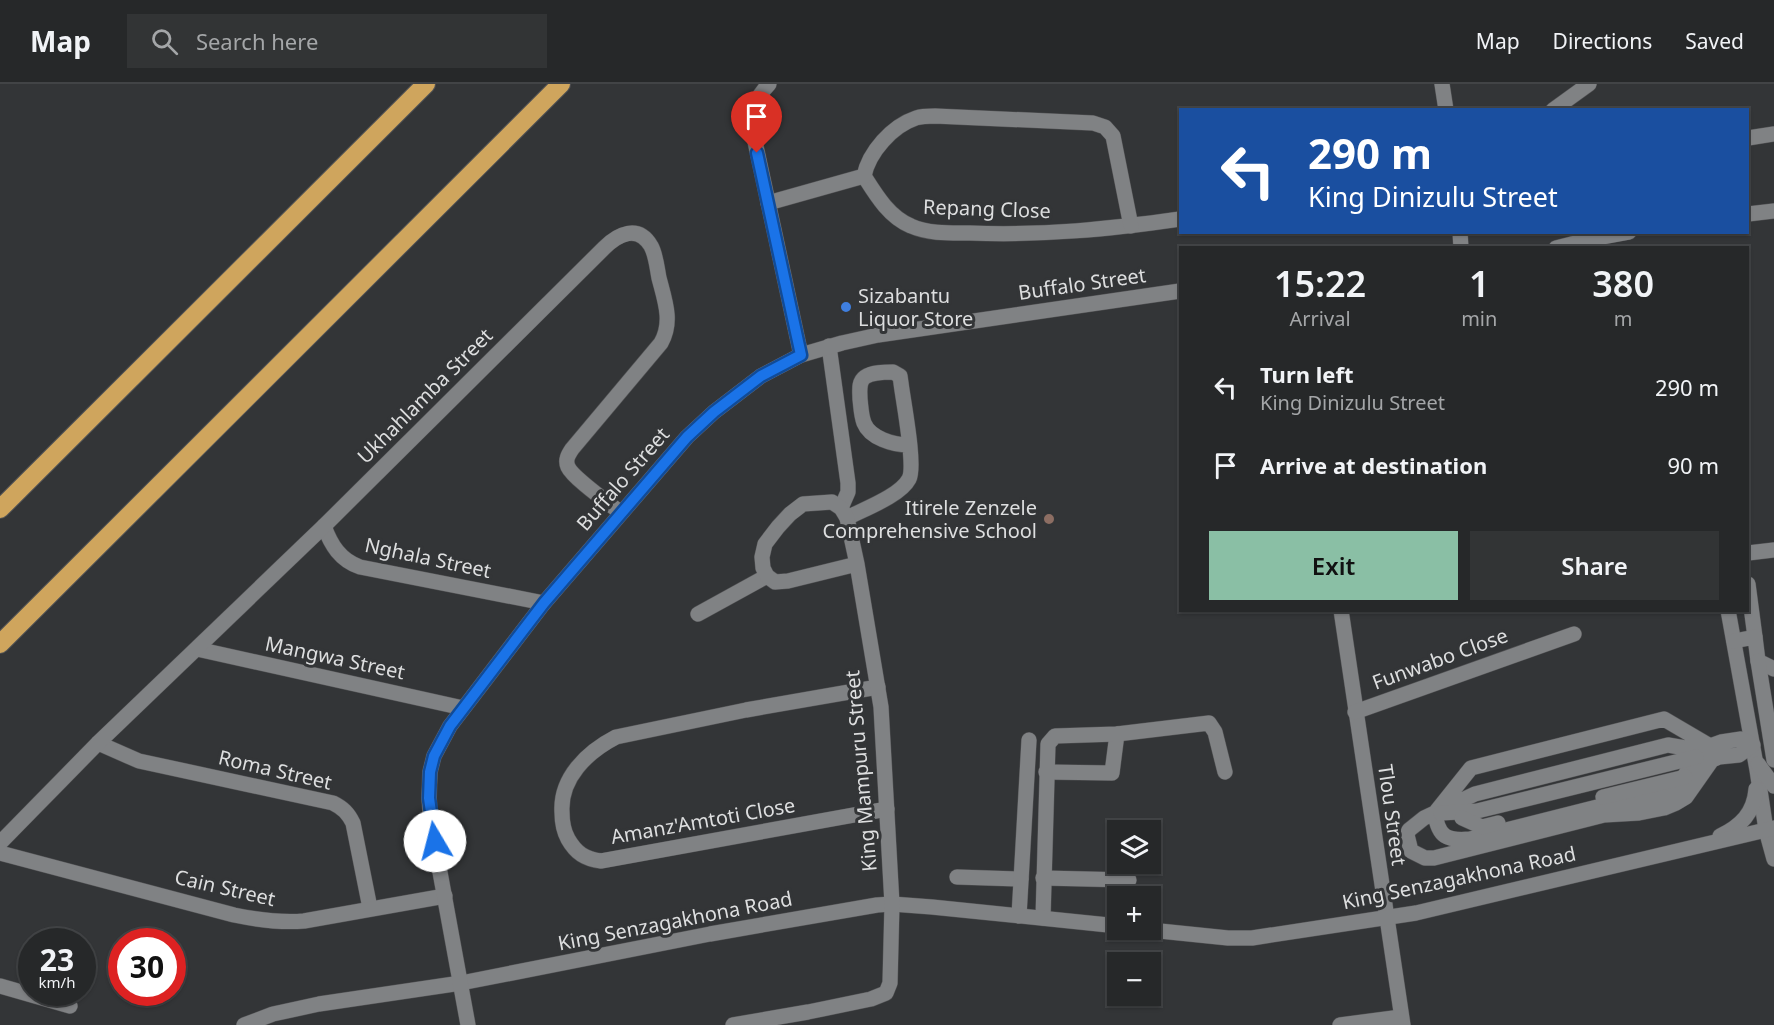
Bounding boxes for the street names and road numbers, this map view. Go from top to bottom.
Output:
street label: Repang Close [923,193,1051,224]
street label: Buffalo Street [1016,261,1148,306]
street label: Ukhahlamba Street [351,322,498,469]
street label: Buffalo Street [570,421,675,536]
street label: Nghala Street [362,531,494,584]
street label: Funwabo Close [1368,621,1511,696]
street label: Mangwa Street [263,630,407,685]
street label: King Mampuru Street [838,669,883,873]
street label: Roma Street [216,743,334,796]
street label: Tlou Street [1372,763,1413,867]
street label: Amanz'Amtoti Close [609,791,797,850]
street label: King Senzagakhona Road [1340,840,1578,915]
street label: Cain Street [172,863,278,912]
street label: King Senzagakhona Road [555,885,794,956]

